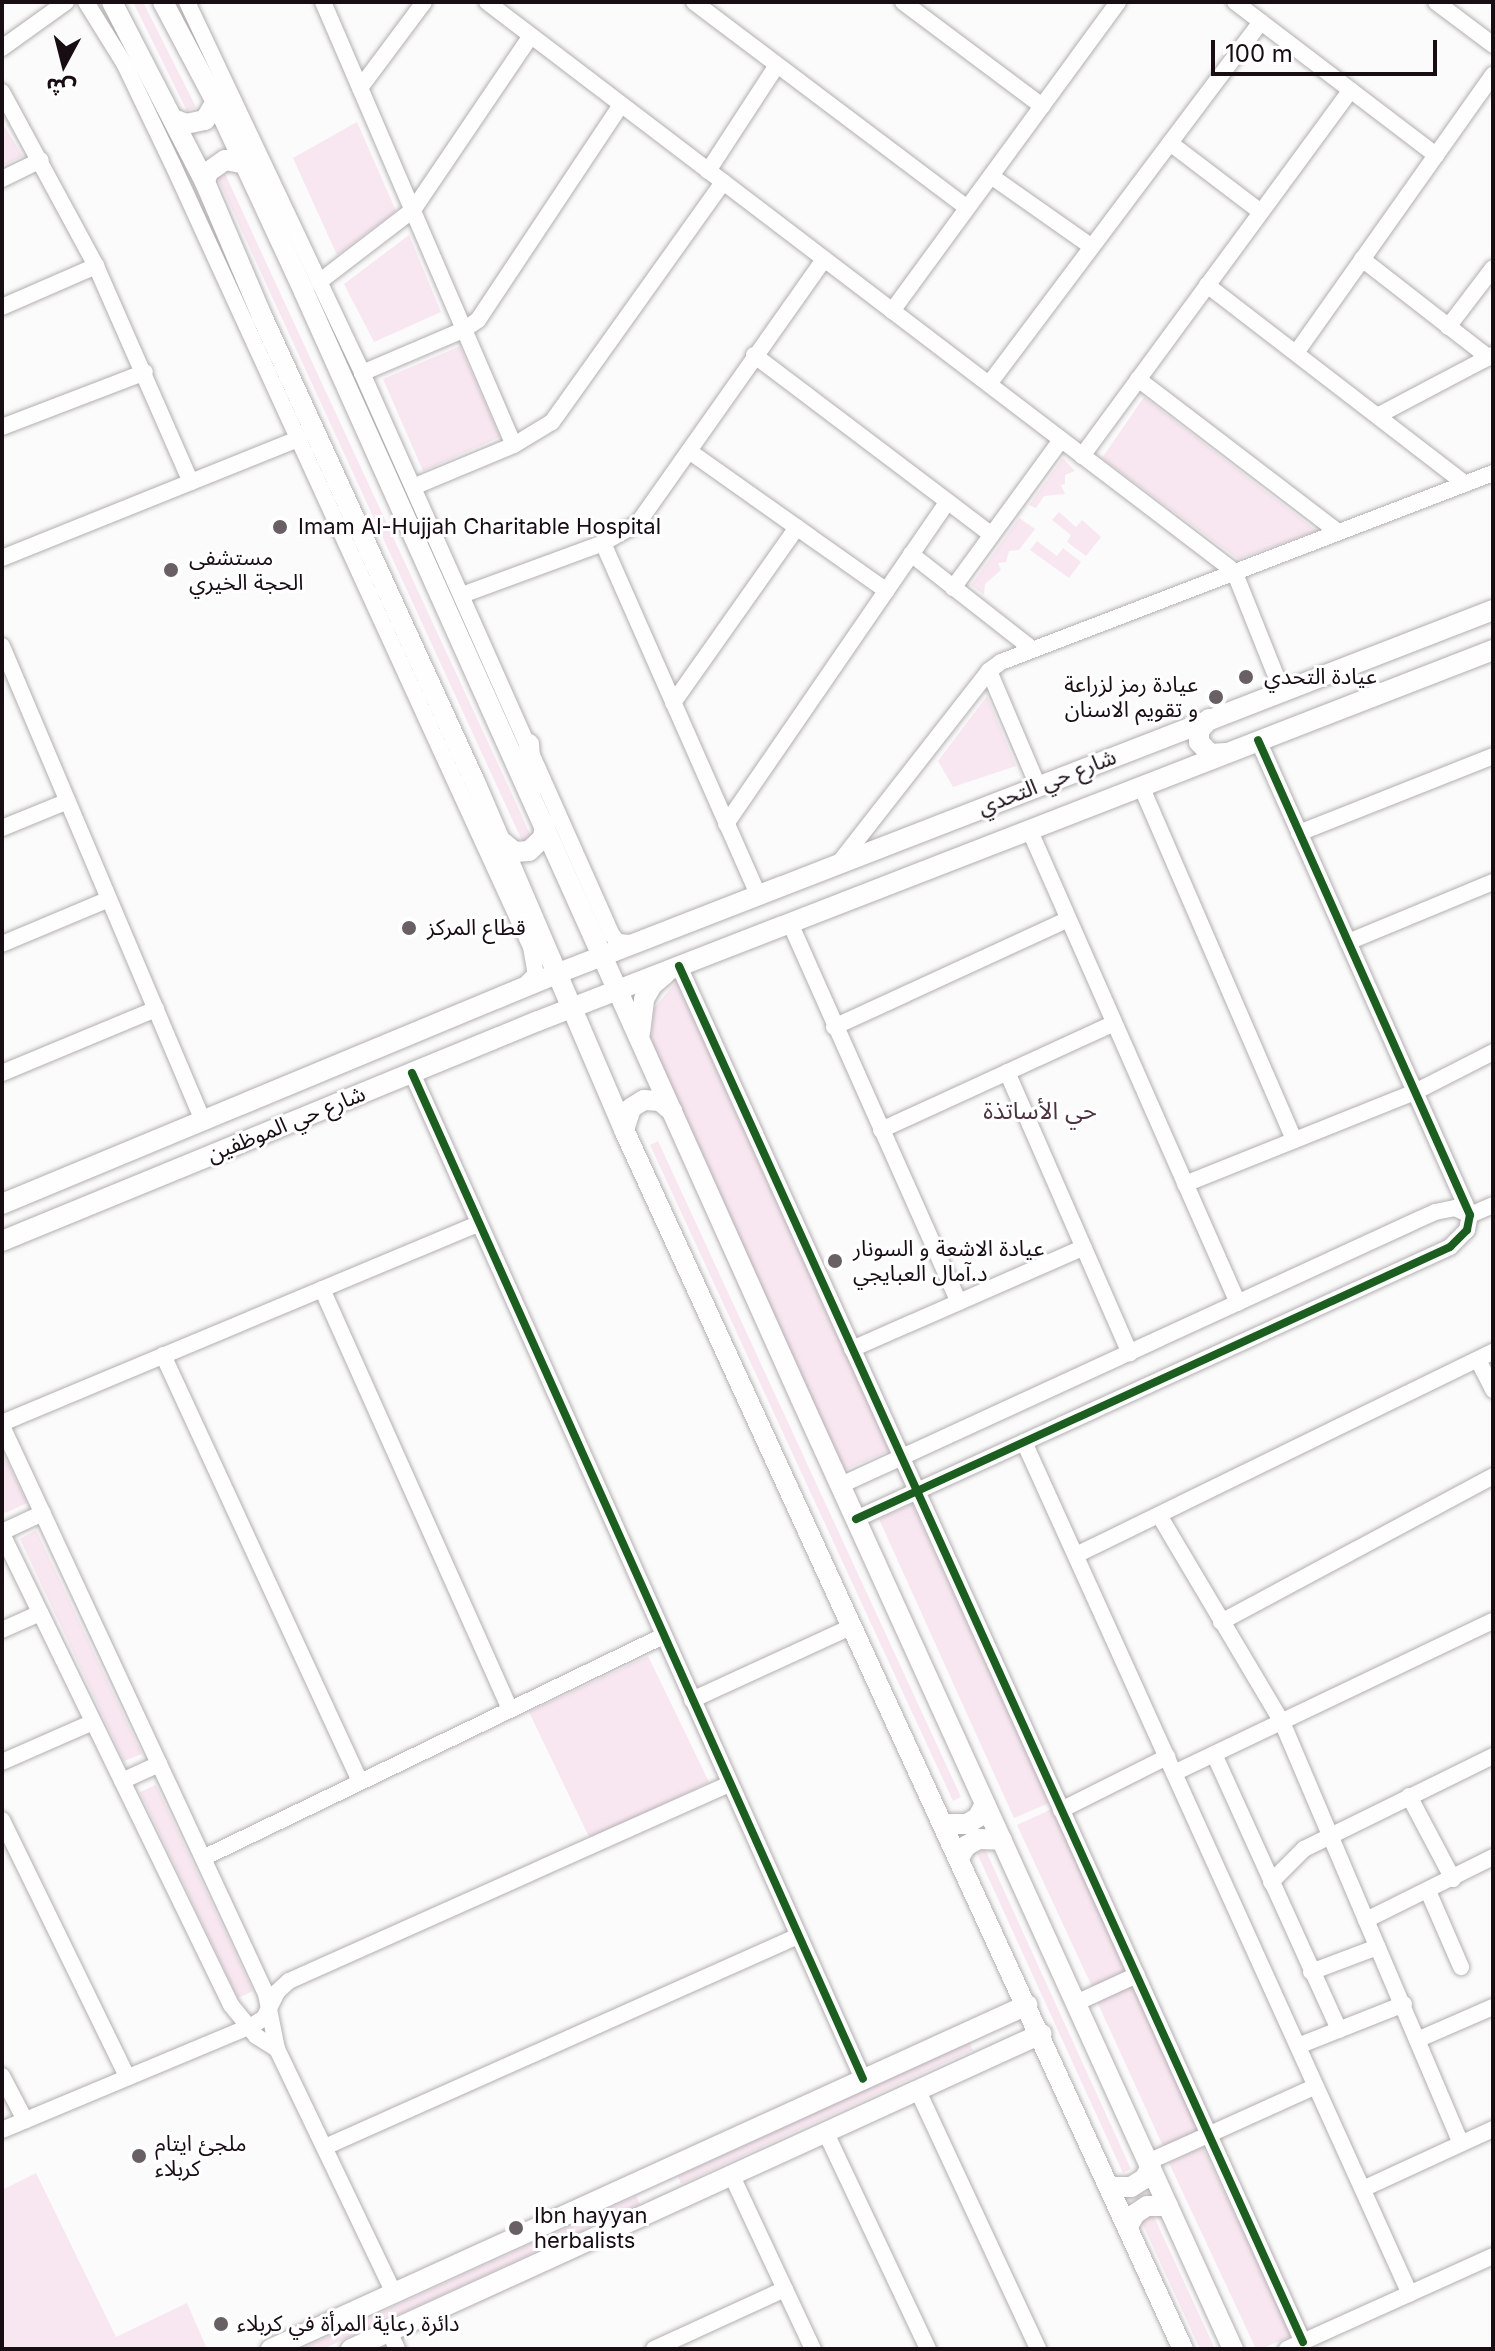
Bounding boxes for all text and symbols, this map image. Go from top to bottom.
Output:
north arrow [24,24,104,104]
scale bar [1215,24,1441,74]
text: 100 m [1225,39,1293,68]
text: ش [45,73,78,103]
place label: Imam Al-Hujjah Charitable Hospital [298,514,661,540]
marker: Imam Al-Hujjah Charitable Hospital [269,516,291,538]
place label: مستشفى الحجة الخيري [189,544,303,596]
marker: مستشفى الحجة الخيري [160,559,182,581]
place label: عيادة التحدي [1264,664,1377,690]
marker: عيادة التحدي [1235,666,1257,688]
place label: عيادة رمز لزراعة و تقويم الاسنان [1064,671,1198,722]
marker: عيادة رمز لزراعة و تقويم الاسنان [1205,686,1227,708]
street label: شارع حي التحدي [974,744,1120,820]
place label: قطاع المركز [427,915,525,941]
marker: قطاع المركز [398,917,420,939]
street label: شارع حي الموظفين [203,1080,369,1168]
district label: حي الأساتذة [983,1097,1097,1125]
place label: عيادة الاشعة و السونار د.آمال العبايجي [853,1235,1044,1286]
marker: عيادة الاشعة و السونار د.آمال العبايجي [824,1250,846,1272]
place label: ملجئ ايتام كربلاء [155,2130,247,2182]
marker: ملجئ ايتام كربلاء [130,2147,148,2165]
place label: Ibn hayyan herbalists [534,2202,648,2254]
marker: Ibn hayyan herbalists [505,2217,527,2239]
place label: دائرة رعاية المرأة في كربلاء [237,2311,460,2337]
marker: دائرة رعاية المرأة في كربلاء [212,2315,230,2333]

